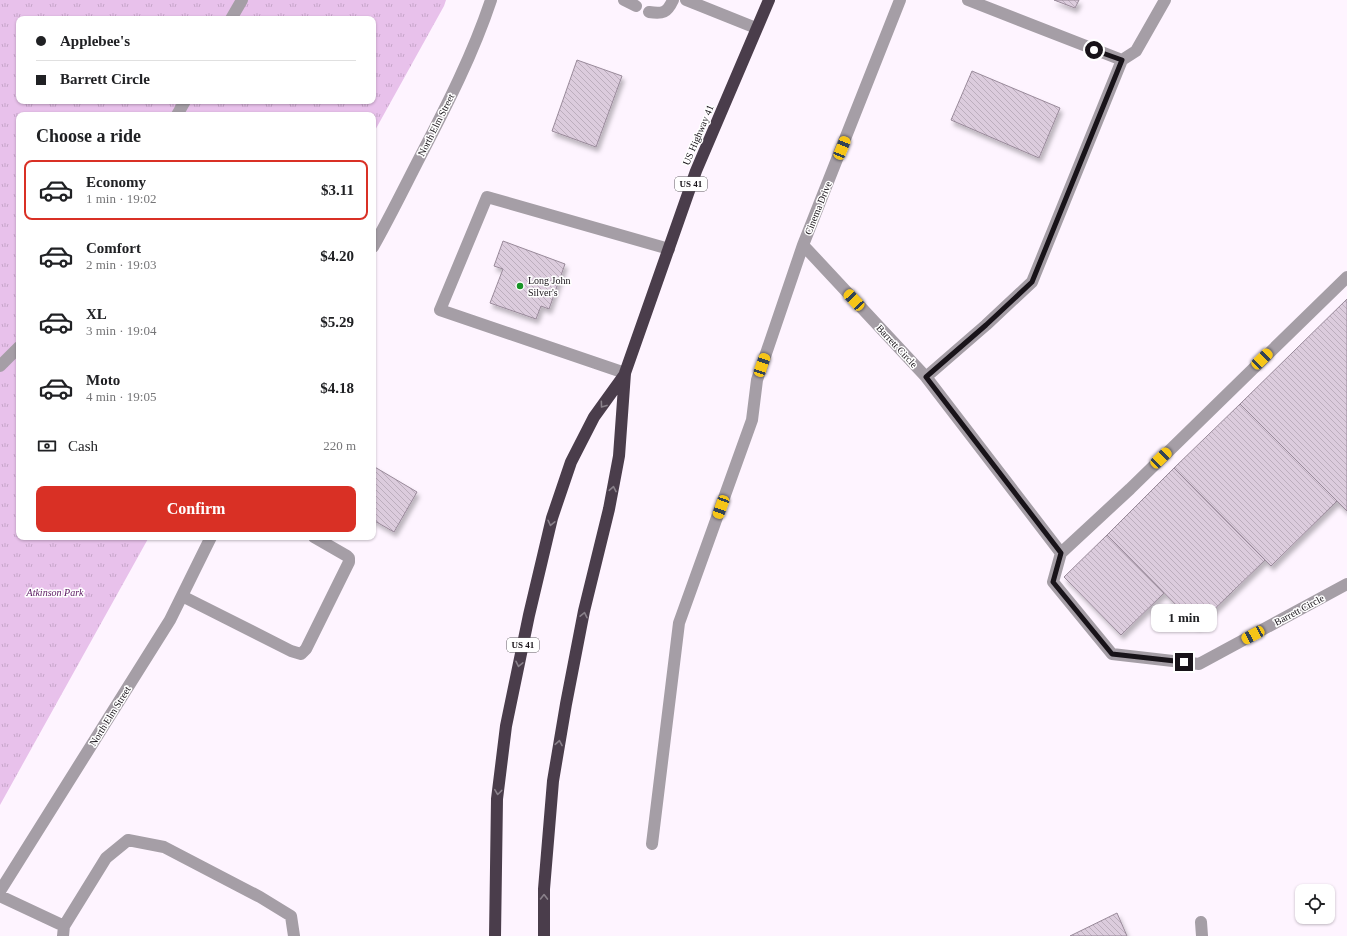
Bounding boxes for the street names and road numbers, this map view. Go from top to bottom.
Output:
street label: North Elm Street [416,92,457,158]
street label: US Highway 41 [680,103,716,167]
road number: US 41 [675,177,707,191]
street label: Cinema Drive [802,179,834,236]
street label: Barrett Circle [874,322,920,370]
street label: Barrett Circle [1272,592,1326,628]
road number: US 41 [507,638,539,652]
street label: North Elm Street [87,684,133,748]

